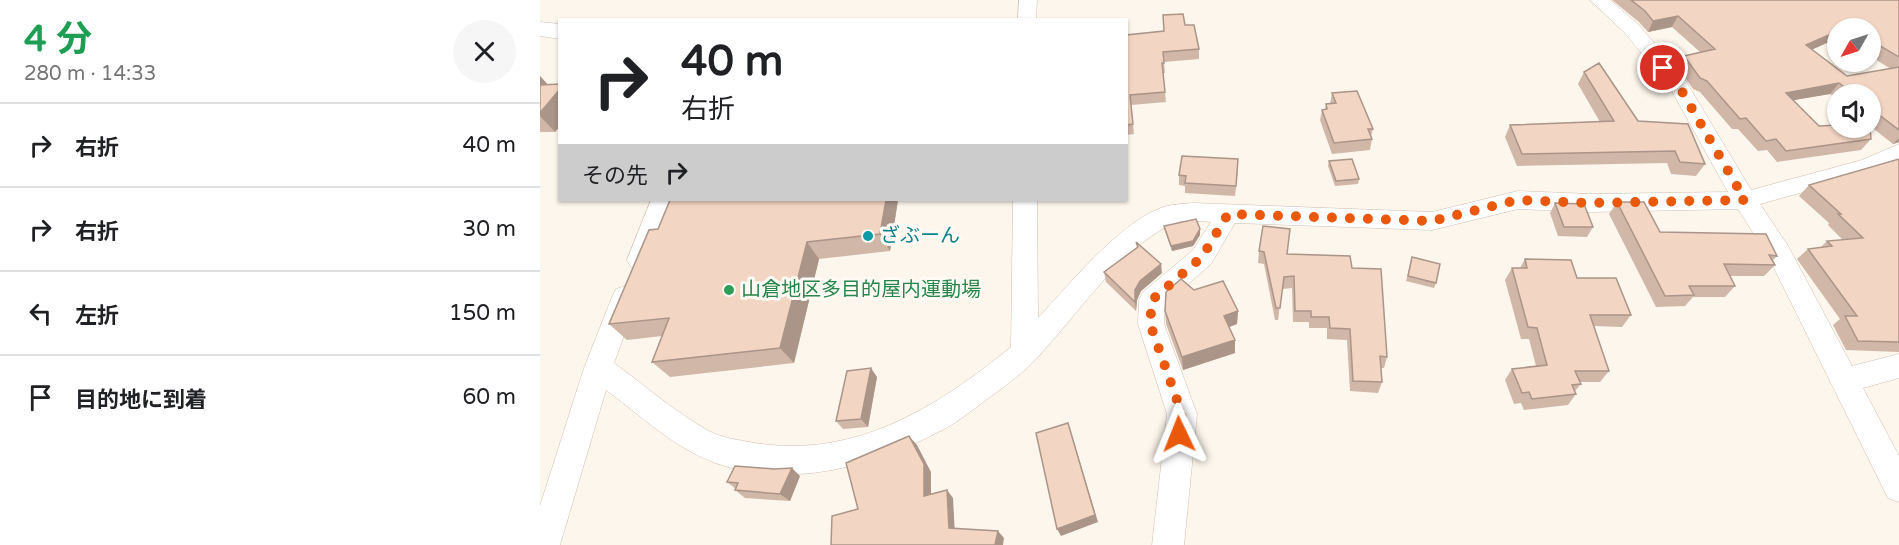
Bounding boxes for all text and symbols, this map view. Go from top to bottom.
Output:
text: 4 分 [24,18,92,61]
north arrow [1827,18,1881,72]
map controls [1827,18,1881,138]
button: close [453,20,516,83]
text: 40 m [681,36,783,87]
icon: right [582,42,660,120]
pin [1637,42,1688,93]
icon: arrive [1646,51,1679,84]
text: 280 m · 14:33 [24,62,156,86]
button: sound [1827,84,1881,138]
text: 右折 [681,93,735,126]
icon: right [24,129,57,162]
text: 40 m [462,132,516,158]
text: 右折 [75,135,119,161]
icon: right [660,156,693,189]
text: その先 [582,163,648,189]
icon: right [24,213,57,246]
text: 30 m [462,216,516,242]
text: 右折 [75,219,119,245]
place label: ざぶーん [880,224,960,248]
marker: ざぶーん [861,229,875,243]
place label: 山倉地区多目的屋内運動場 [741,278,981,302]
marker: 山倉地区多目的屋内運動場 [722,283,736,297]
icon: left [24,297,57,330]
text: 150 m [449,300,516,326]
text: 左折 [75,303,119,329]
icon: arrive [24,381,57,414]
text: 60 m [462,384,516,410]
text: 目的地に到着 [75,387,207,413]
position arrow [1147,402,1211,466]

